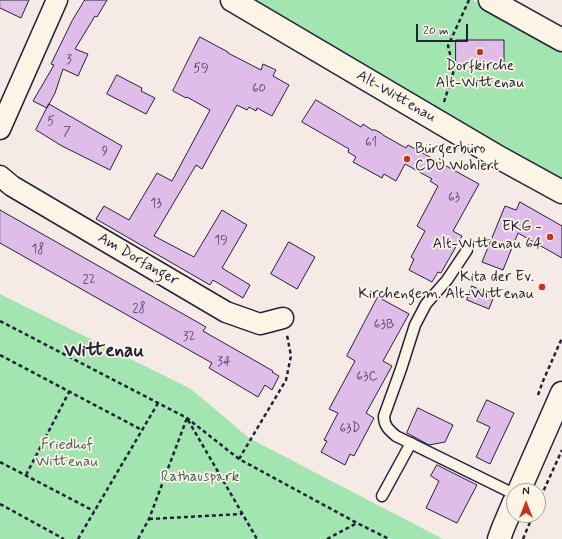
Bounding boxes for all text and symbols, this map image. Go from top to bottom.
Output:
scale bar [418,16,470,42]
text: 20 m [423,23,449,39]
marker: Dorfkirche Alt-Wittenau [475,47,485,57]
house number: 3 [66,52,72,68]
place label: Dorfkirche Alt-Wittenau [436,58,524,93]
house number: 59 [193,61,209,77]
street label: Alt-Wittenau [353,67,439,127]
house number: 60 [252,81,266,97]
house number: 5 [47,114,55,130]
house number: 7 [63,124,71,140]
house number: 61 [365,135,377,151]
place label: Bürgerbüro CDU Wohlert [415,141,499,176]
house number: 9 [102,144,108,160]
marker: Bürgerbüro CDU Wohlert [402,154,412,164]
house number: 63 [448,190,460,206]
house number: 13 [150,196,162,212]
place label: EKG - Alt-Wittenau 64 [432,219,542,254]
street label: Am Dorfanger [94,230,182,290]
marker: EKG - Alt-Wittenau 64 [545,232,555,242]
house number: 19 [214,233,228,249]
house number: 18 [32,242,44,258]
place label: Kita der Ev. Kirchengem. Alt-Wittenau [358,269,534,304]
house number: 22 [82,272,96,288]
marker: Kita der Ev. Kirchengem. Alt-Wittenau [537,282,547,292]
house number: 28 [132,301,146,317]
house number: 63B [374,317,394,333]
house number: 32 [183,329,195,345]
district label: Wittenau [64,341,144,363]
house number: 34 [217,354,231,370]
house number: 63C [356,369,378,385]
house number: 63D [339,421,361,437]
park label: Friedhof Wittenau [36,437,98,472]
park label: Rathauspark [161,469,239,487]
north arrow [506,483,546,523]
text: N [522,485,530,499]

